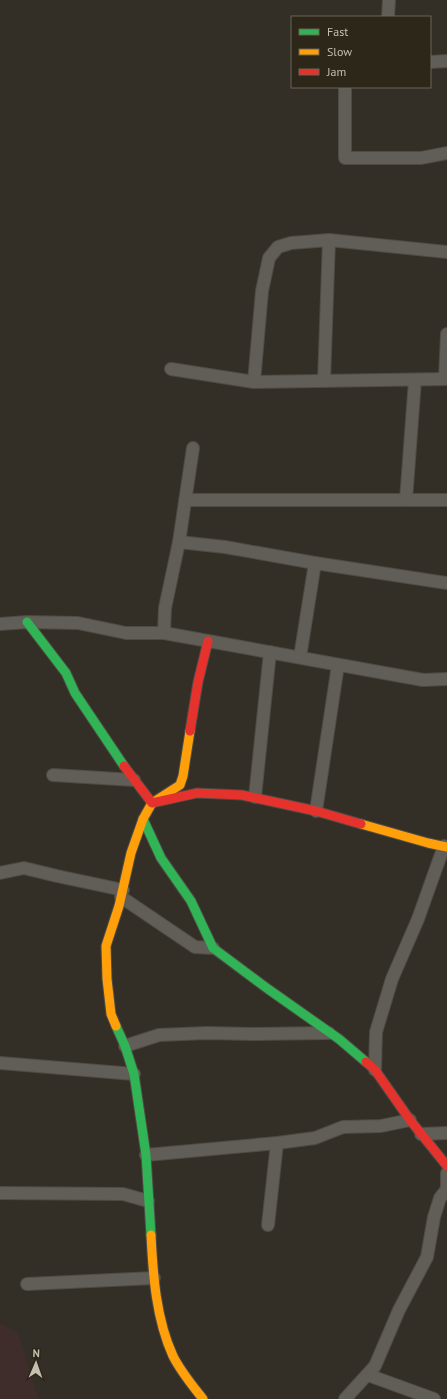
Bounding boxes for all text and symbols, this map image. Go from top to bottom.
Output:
legend [291,16,431,88]
text: Fast [327,24,348,39]
text: Slow [327,44,352,59]
text: Jam [326,64,346,79]
north arrow [16,1343,56,1383]
text: N [32,1346,40,1360]

